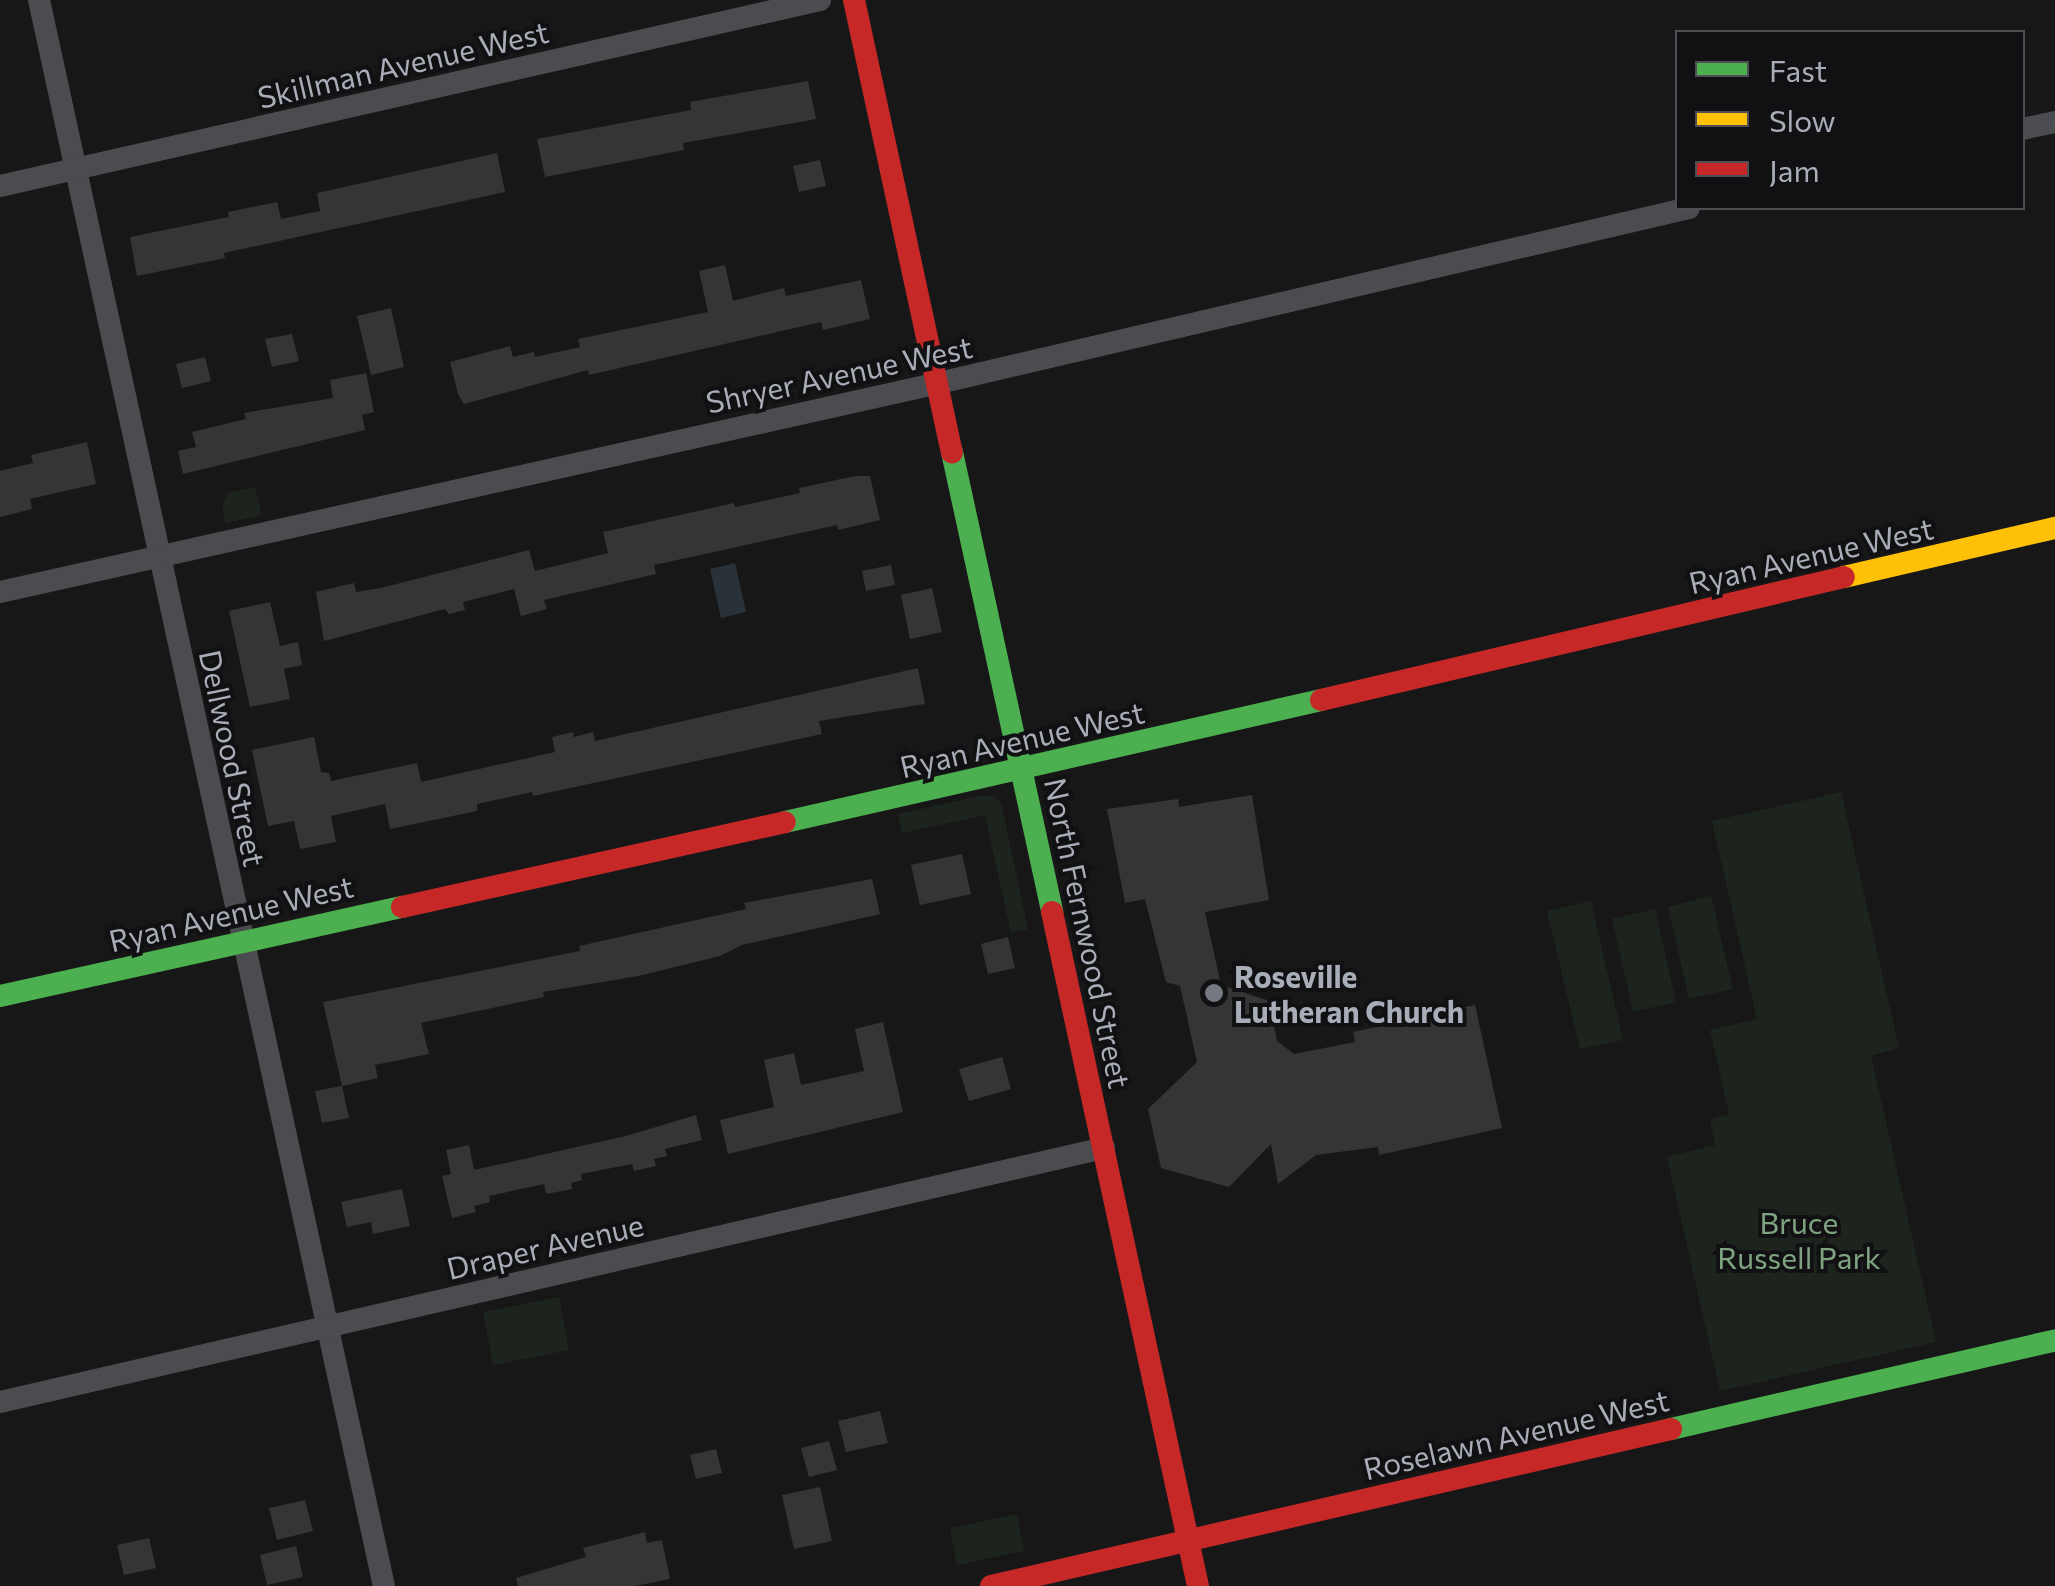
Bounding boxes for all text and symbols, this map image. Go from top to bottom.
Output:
street label: Skillman Avenue West [254,13,552,115]
legend [1675,30,2025,210]
text: Fast [1769,51,1827,88]
text: Slow [1769,101,1836,138]
text: Jam [1769,151,1820,188]
street label: Shryer Avenue West [703,328,975,420]
street label: Ryan Avenue West [1685,509,1937,601]
street label: Dellwood Street [192,646,274,870]
street label: Ryan Avenue West [896,693,1148,785]
street label: North Fernwood Street [1038,775,1138,1091]
street label: Ryan Avenue West [105,867,357,959]
place label: Roseville Lutheran Church [1234,958,1464,1028]
marker: Roseville Lutheran Church [1203,982,1225,1004]
park label: Bruce Russell Park [1717,1204,1881,1274]
street label: Draper Avenue [443,1206,647,1286]
street label: Roselawn Avenue West [1360,1381,1672,1487]

